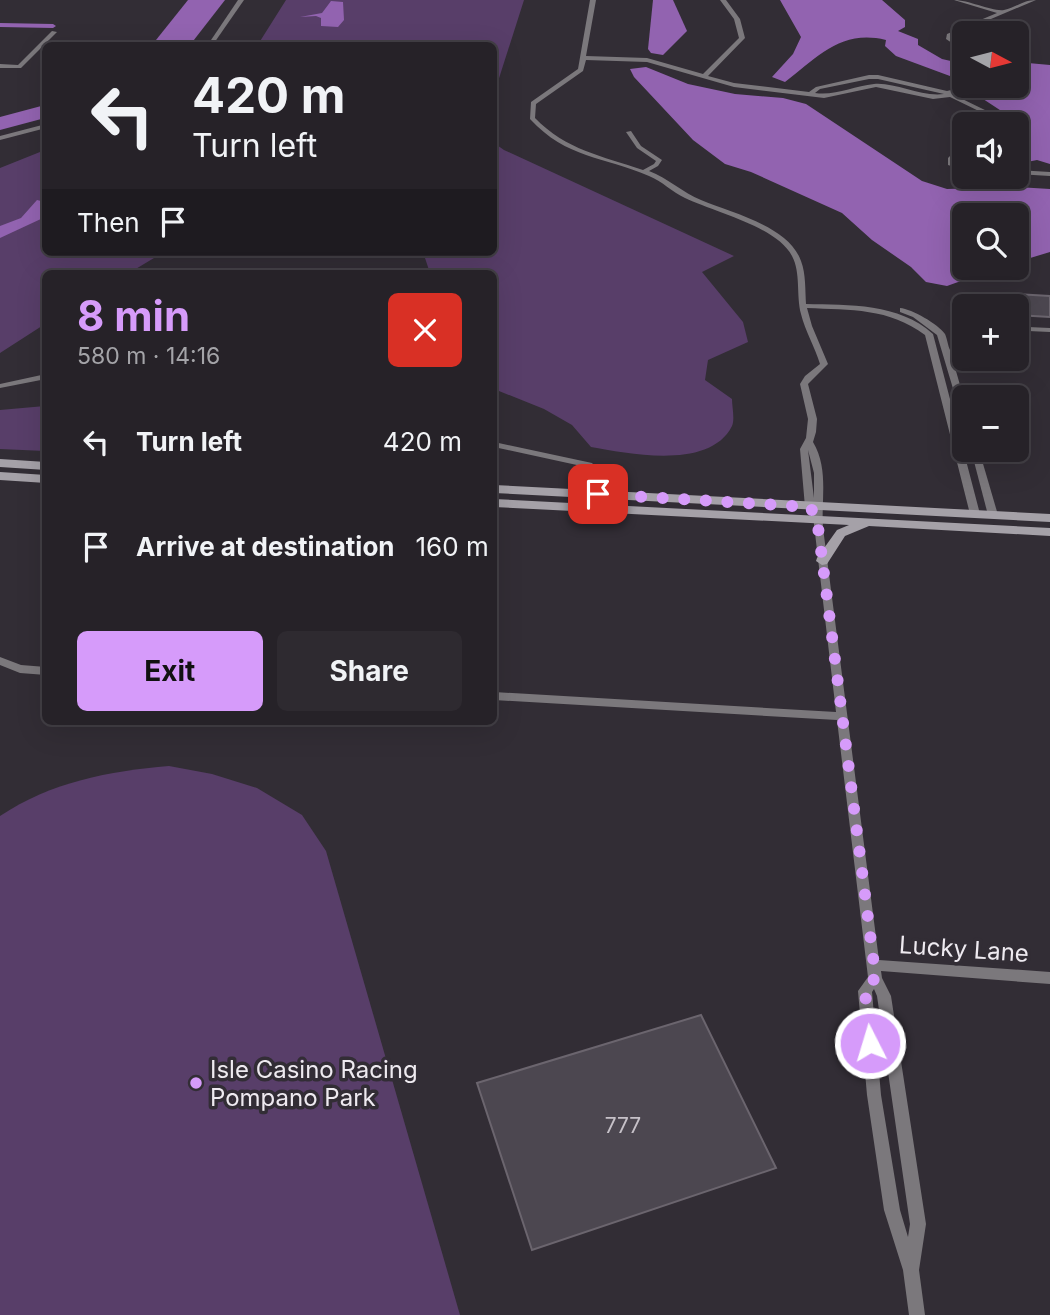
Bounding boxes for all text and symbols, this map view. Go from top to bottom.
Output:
north arrow [952,21,1029,98]
map controls [952,21,1029,462]
text: 420 m [192,66,345,125]
icon: left [77,70,168,161]
button: sound [952,112,1029,189]
text: Turn left [192,126,317,165]
icon: arrive [154,203,192,241]
button: search [952,203,1029,280]
text: Then [77,207,140,238]
text: 8 min [77,290,190,341]
button: close [388,293,462,367]
button: + [952,294,1029,371]
text: 580 m · 14:16 [77,342,220,370]
button: − [952,385,1029,462]
icon: left [77,423,115,461]
text: Turn left [136,426,242,457]
text: 420 m [383,426,462,457]
pin [568,464,628,524]
icon: arrive [579,475,617,513]
icon: arrive [77,528,115,566]
text: Arrive at destination [136,531,395,562]
text: 160 m [416,531,489,562]
button: Exit [77,631,263,711]
button: Share [277,631,462,711]
street label: Lucky Lane [898,930,1030,968]
position arrow [833,1006,907,1080]
place label: Isle Casino Racing Pompano Park [210,1055,418,1112]
marker: Isle Casino Racing Pompano Park [188,1075,204,1091]
house number: 777 [605,1113,641,1138]

